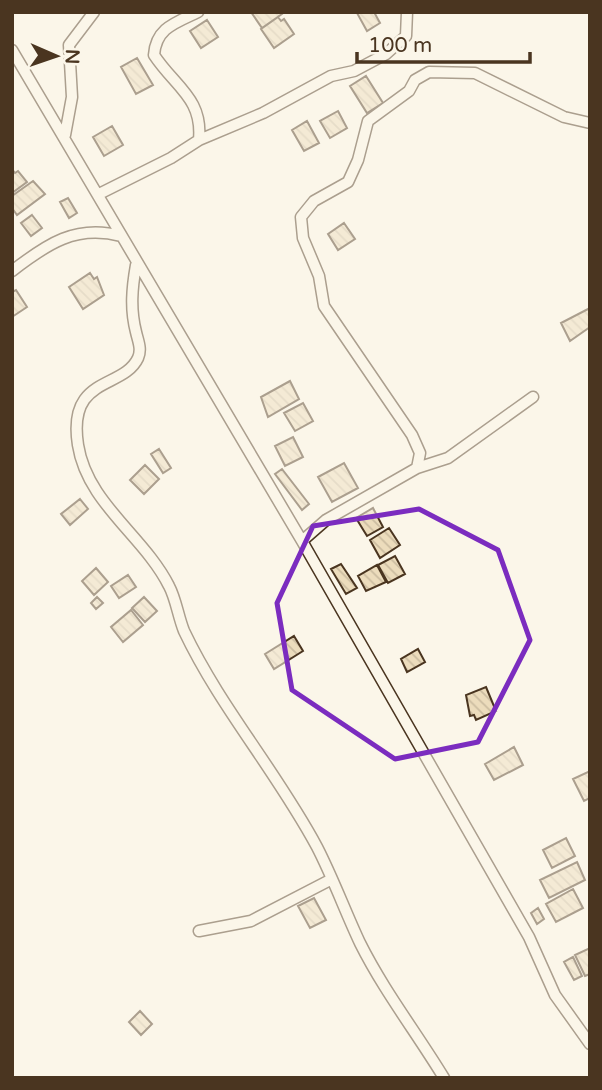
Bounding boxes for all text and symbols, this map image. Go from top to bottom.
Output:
north arrow [21,21,91,91]
scale bar [357,21,530,65]
text: 100 m [368,33,432,58]
text: N [61,49,83,65]

